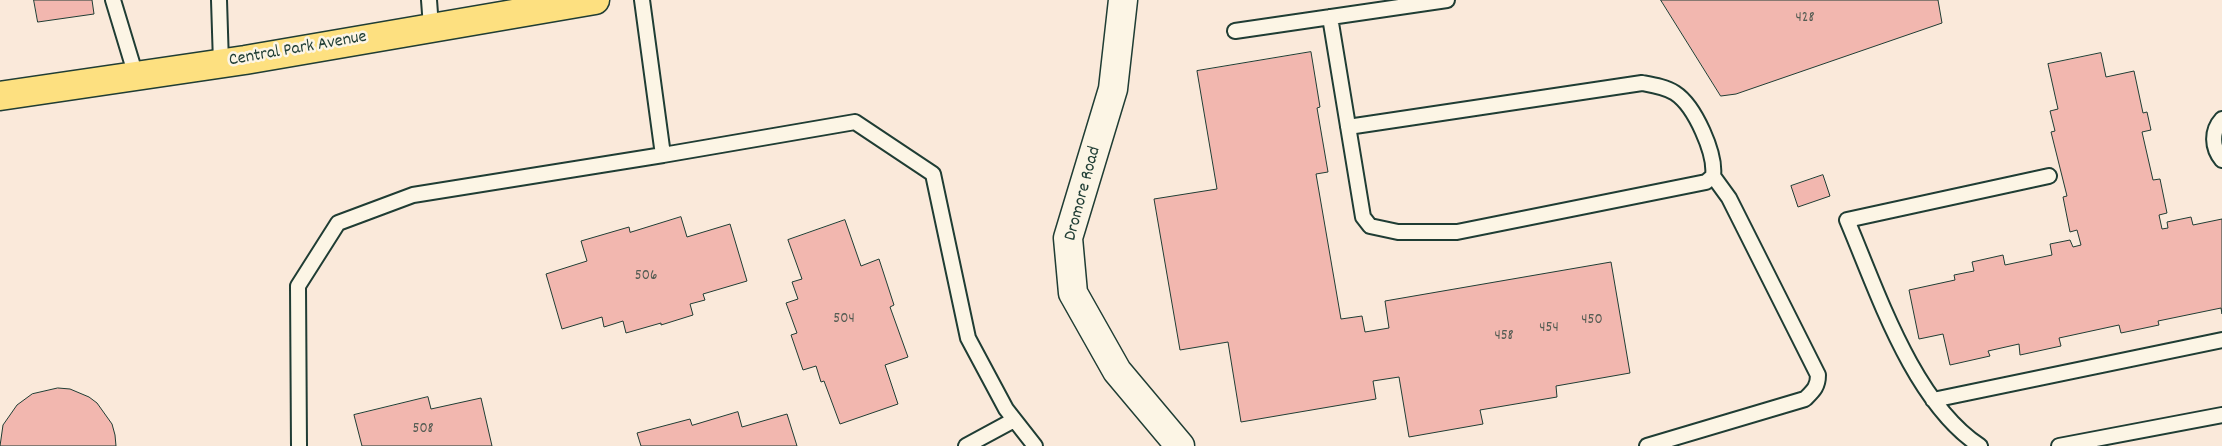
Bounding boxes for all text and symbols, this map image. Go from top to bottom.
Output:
house number: 428 [1796,10,1814,28]
street label: Central Park Avenue [228,27,368,73]
street label: Dromore Road [1061,144,1107,244]
house number: 506 [635,268,657,286]
house number: 504 [833,311,855,329]
house number: 450 [1581,312,1603,330]
house number: 454 [1539,320,1559,338]
house number: 458 [1494,328,1514,346]
house number: 508 [412,421,434,439]

